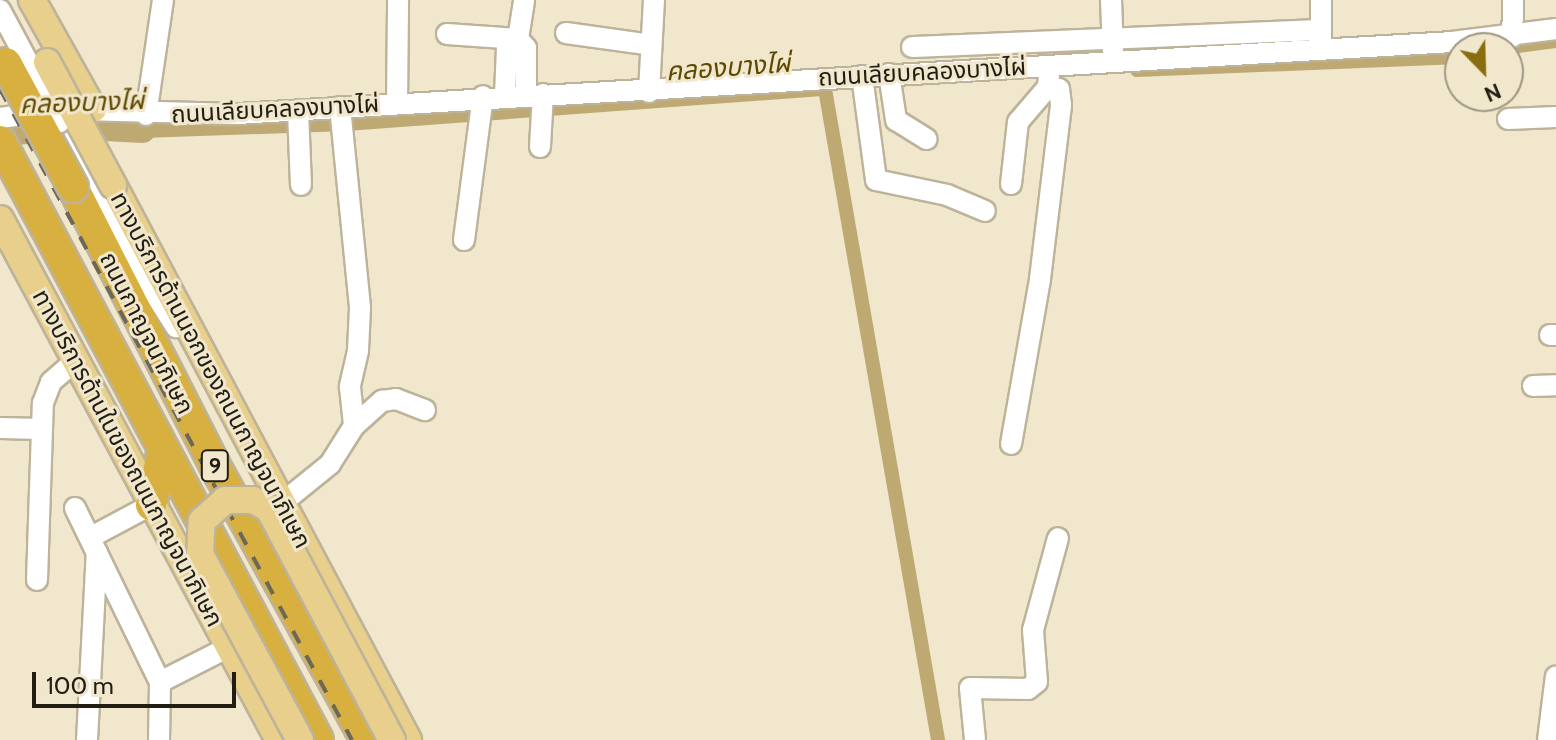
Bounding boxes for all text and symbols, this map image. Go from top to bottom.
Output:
north arrow [1444,32,1524,112]
water label: คลองบางไผ่ [665,48,791,88]
street label: ถนนเลียบคลองบางไผ่ [817,52,1027,92]
text: N [1480,77,1505,108]
water label: คลองบางไผ่ [19,85,145,121]
street label: ถนนเลียบคลองบางไผ่ [170,89,380,129]
street label: ทางบริการด้านนอกของถนนกาญจนาภิเษก [105,187,317,553]
street label: ถนนกาญจนาภิเษก [94,247,200,419]
street label: ทางบริการด้านในของถนนกาญจนาภิเษก [27,284,229,632]
road number: 9 [199,448,231,484]
scale bar [36,656,240,706]
text: 100 m [46,671,114,700]

